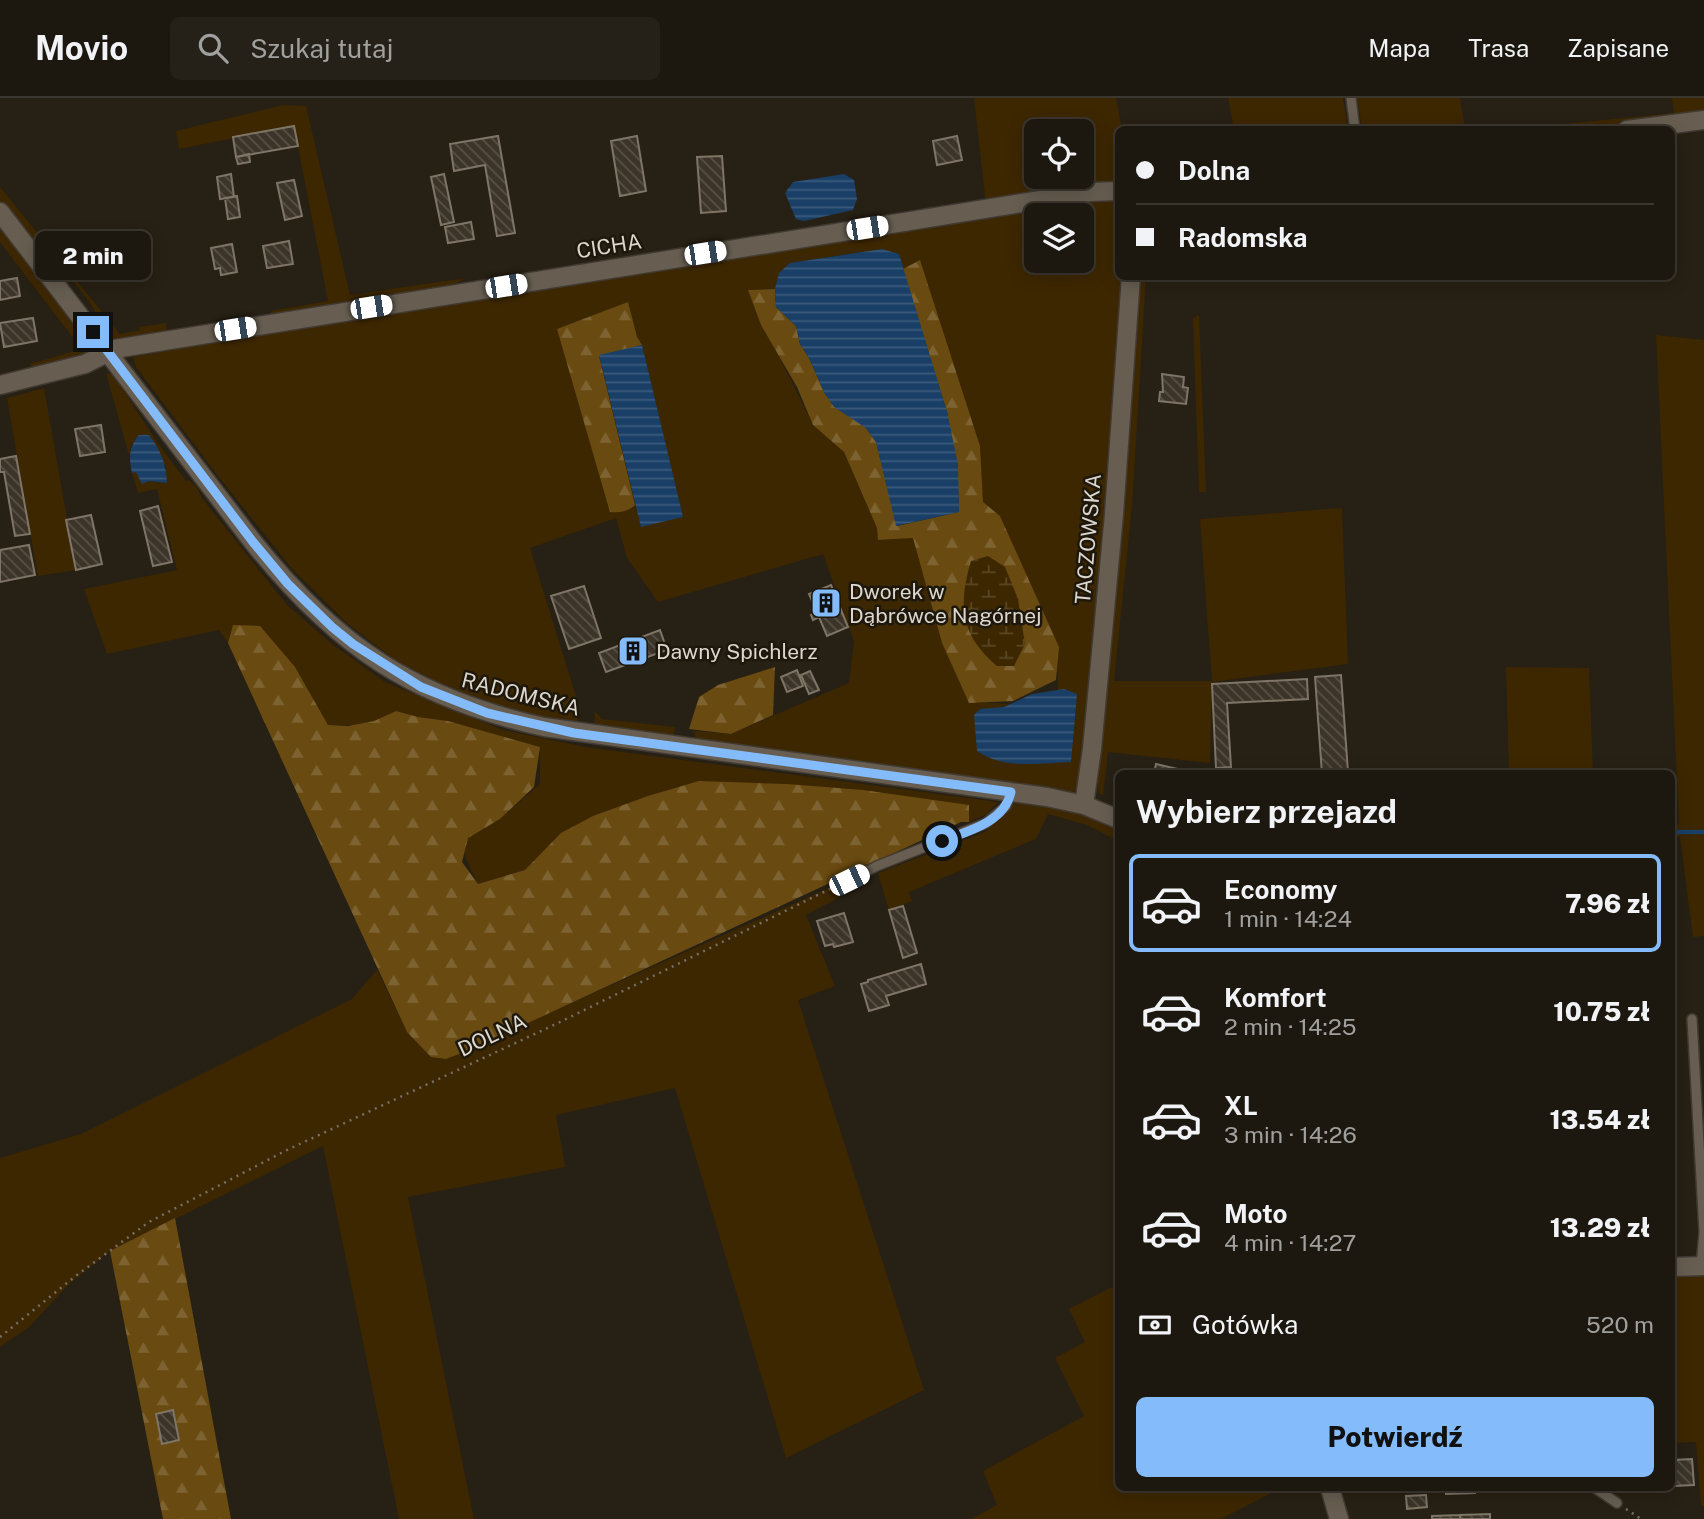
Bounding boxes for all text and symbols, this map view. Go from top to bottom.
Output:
search box [170,17,660,80]
text: Movio [35,29,128,67]
icon: search [194,29,232,67]
text: Szukaj tutaj [250,33,393,64]
text: Mapa [1368,34,1430,62]
text: Trasa [1468,34,1529,62]
text: Zapisane [1567,34,1669,62]
map controls [1024,119,1094,273]
button: locate [1024,119,1094,189]
text: Dolna [1178,155,1250,186]
button: layers [1024,203,1094,273]
car [845,214,890,242]
text: Radomska [1178,222,1308,253]
street label: CICHA [575,228,644,263]
callout: 2 min [35,230,151,280]
car [683,239,728,267]
text: 2 min [62,242,124,269]
car [484,272,529,300]
car [349,293,394,321]
car [213,315,258,343]
route end [77,316,109,348]
street label: TACZOWSKA [1070,473,1106,605]
place label: Dworek w Dąbrówce Nagórnej [849,579,1042,628]
building icon: Dworek w Dąbrówce Nagórnej [809,586,843,620]
building icon: Dawny Spichlerz [616,634,650,668]
place label: Dawny Spichlerz [656,639,818,664]
street label: RADOMSKA [459,667,583,721]
text: Wybierz przejazd [1136,793,1397,830]
route start [926,825,958,857]
car [826,861,873,899]
icon: car [1140,872,1203,935]
text: Economy [1224,874,1337,905]
text: 7.96 zł [1565,888,1650,919]
text: 1 min · 14:24 [1224,905,1352,932]
icon: car [1140,980,1203,1043]
text: Komfort [1224,982,1326,1013]
text: 10.75 zł [1553,996,1650,1027]
street label: DOLNA [454,1008,530,1062]
text: 2 min · 14:25 [1224,1013,1357,1040]
icon: car [1140,1088,1203,1151]
text: XL [1224,1090,1258,1121]
text: 13.54 zł [1549,1104,1650,1135]
text: 3 min · 14:26 [1224,1121,1357,1148]
icon: car [1140,1196,1203,1259]
text: Moto [1224,1198,1287,1229]
text: 13.29 zł [1550,1212,1650,1243]
text: 4 min · 14:27 [1224,1229,1356,1256]
icon: cash [1136,1306,1174,1344]
text: Gotówka [1192,1309,1298,1340]
text: 520 m [1586,1311,1654,1338]
button: Potwierdź [1136,1397,1654,1477]

